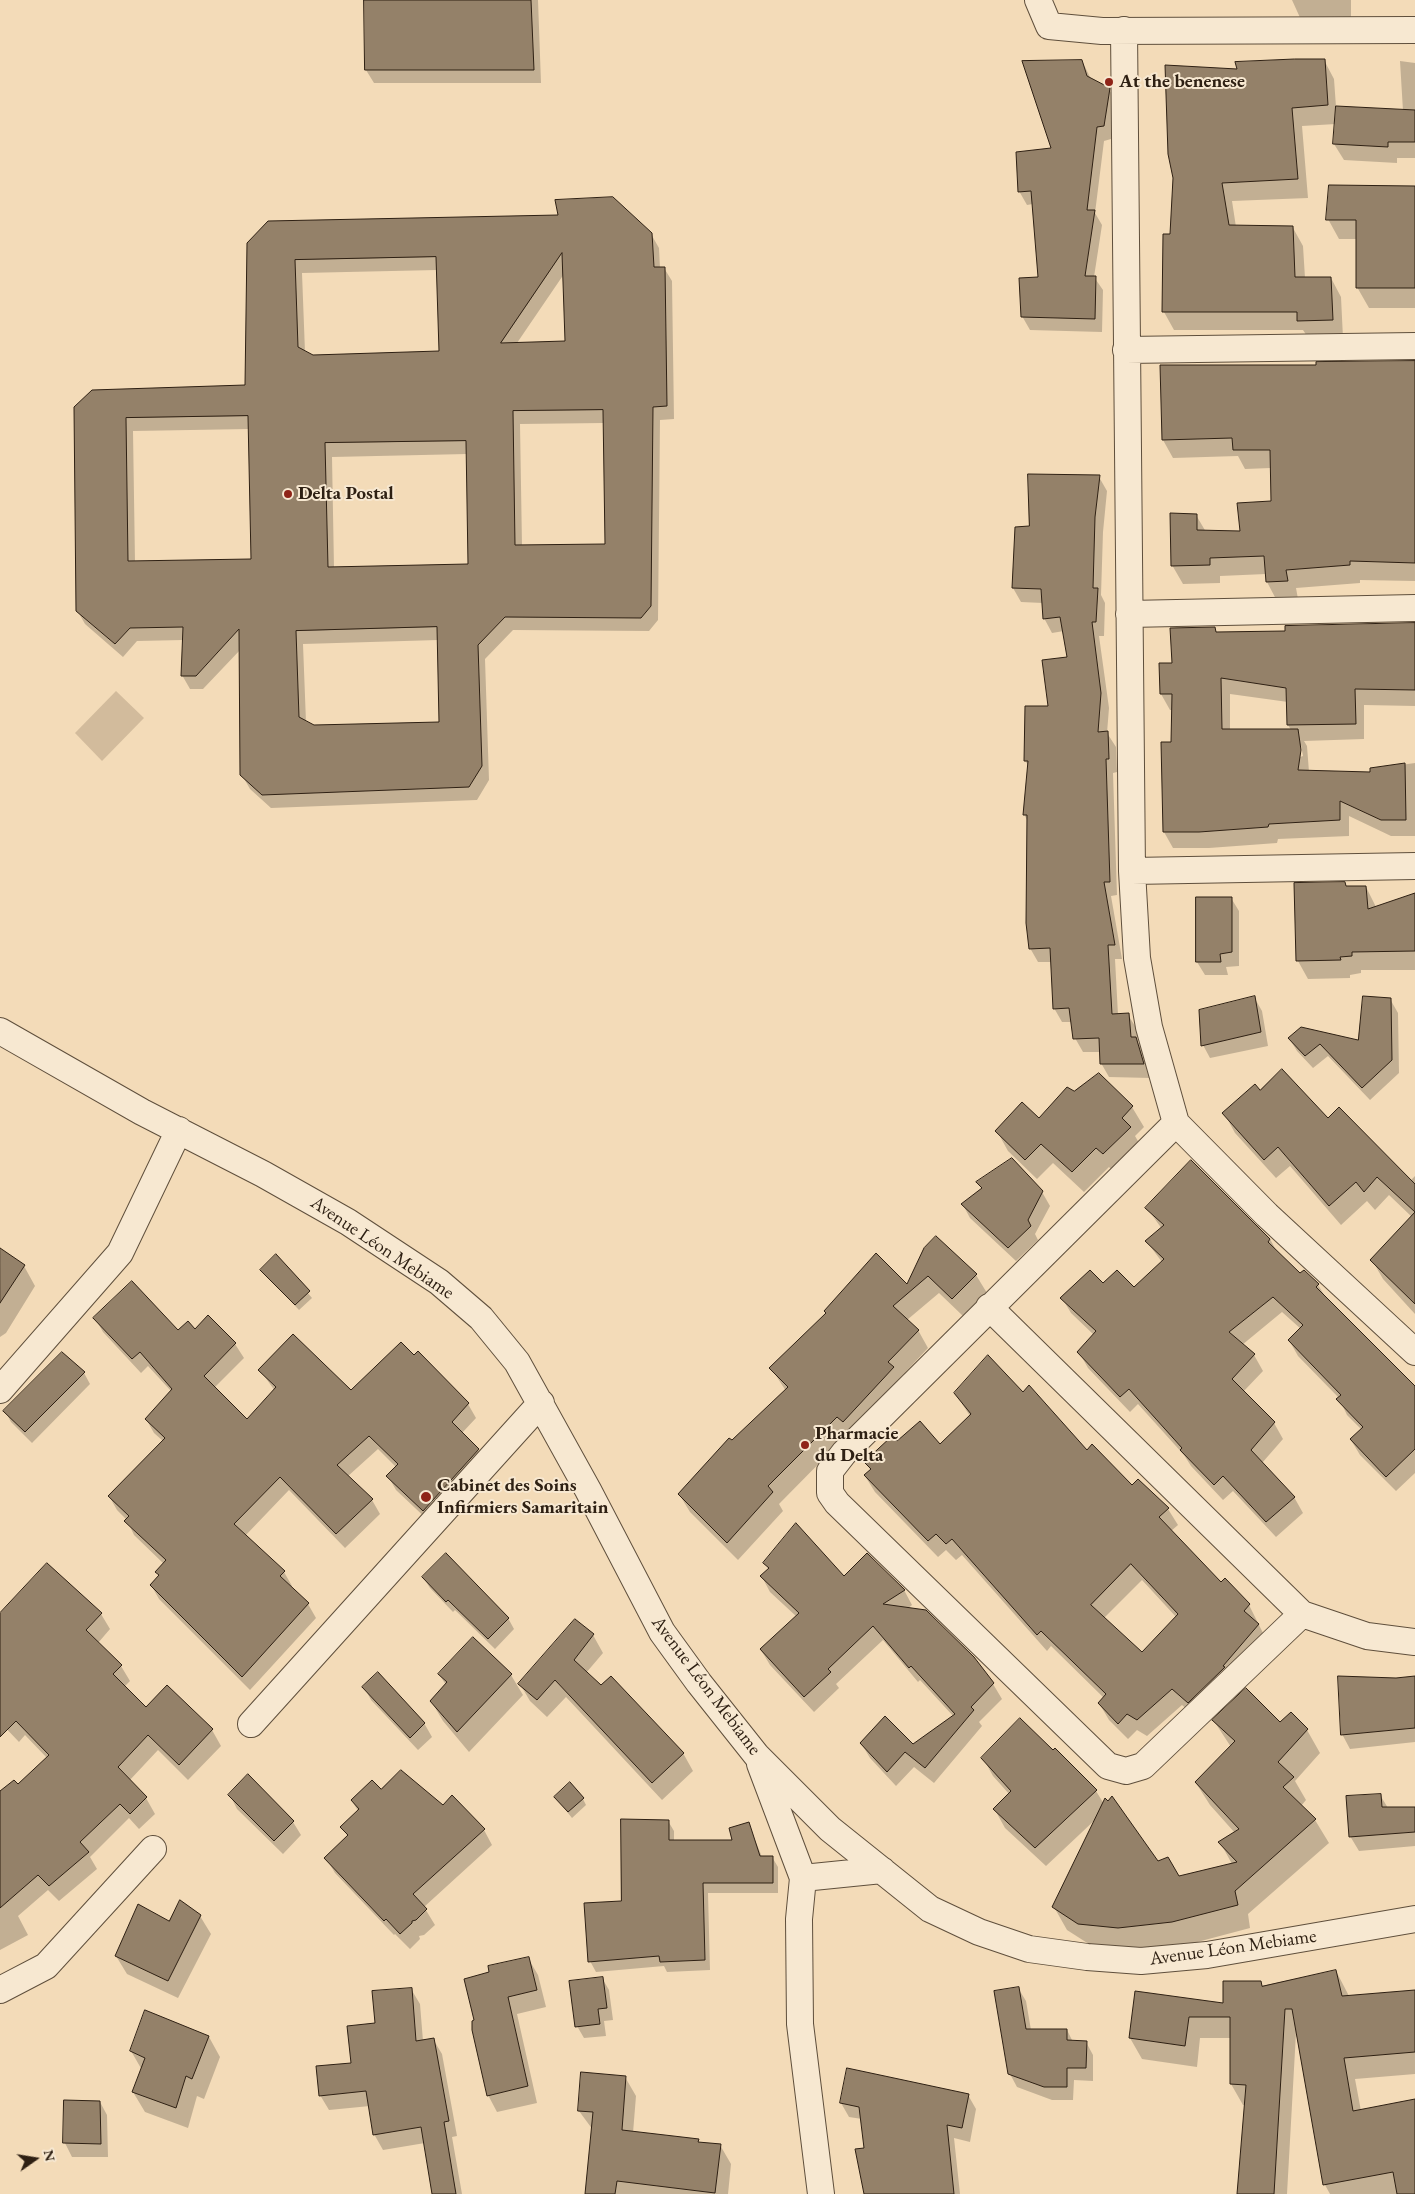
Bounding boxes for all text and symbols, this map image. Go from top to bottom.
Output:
place label: At the benenese [1119,71,1245,93]
marker: At the benenese [1103,76,1115,88]
place label: Delta Postal [298,483,394,505]
marker: Delta Postal [282,488,294,500]
street label: Avenue Léon Mebiame [306,1192,458,1304]
place label: Pharmacie du Delta [815,1423,898,1467]
marker: Pharmacie du Delta [799,1439,811,1451]
place label: Cabinet des Soins Infirmiers Samaritain [437,1475,608,1519]
marker: Cabinet des Soins Infirmiers Samaritain [419,1490,433,1504]
street label: Avenue Léon Mebiame [646,1612,766,1760]
street label: Avenue Léon Mebiame [1148,1925,1318,1971]
north arrow [10,2134,60,2184]
text: N [40,2148,60,2163]

